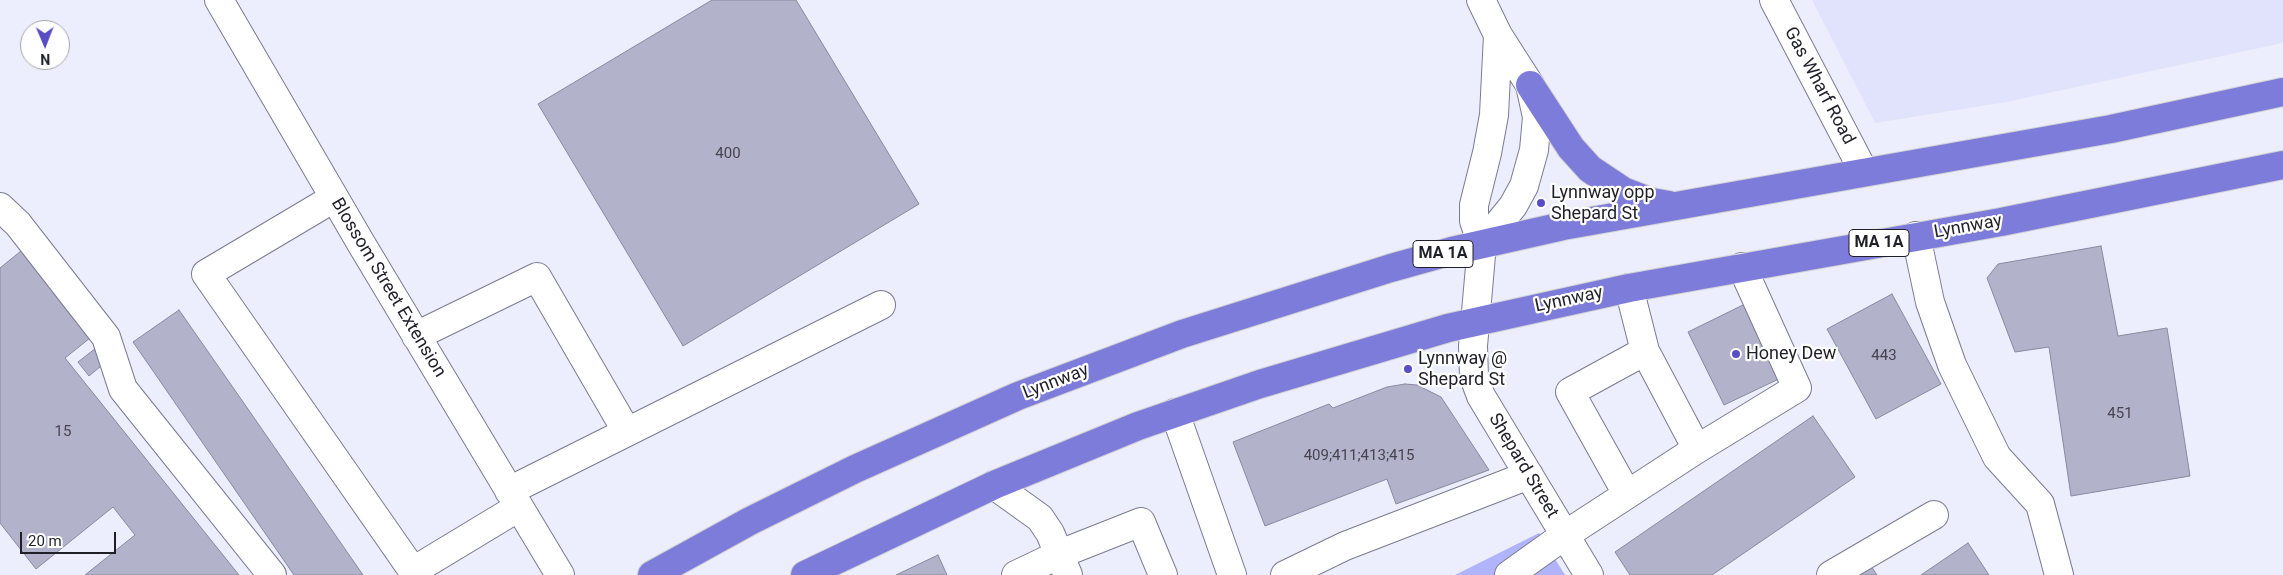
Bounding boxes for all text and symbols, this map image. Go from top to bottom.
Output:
north arrow [20,20,70,70]
street label: Gas Wharf Road [1779,24,1859,148]
text: N [40,51,50,67]
house number: 400 [715,145,741,163]
place label: Lynnway opp Shepard St [1551,182,1655,224]
street label: Blossom Street Extension [326,194,450,382]
marker: Lynnway opp Shepard St [1535,197,1547,209]
street label: Lynnway [1932,210,2004,244]
road number: MA 1A [1849,230,1909,256]
road number: MA 1A [1413,240,1473,268]
street label: Lynnway [1533,282,1605,318]
place label: Honey Dew [1746,343,1836,365]
house number: 443 [1871,347,1897,365]
place label: Lynnway @ Shepard St [1418,348,1507,390]
marker: Honey Dew [1730,348,1742,360]
street label: Lynnway [1020,360,1092,404]
marker: Lynnway @ Shepard St [1402,363,1414,375]
house number: 451 [2107,405,2133,423]
street label: Shepard Street [1483,410,1563,522]
house number: 15 [55,423,71,441]
house number: 409;411;413;415 [1304,447,1414,465]
scale bar [22,522,119,554]
text: 20 m [28,532,62,550]

